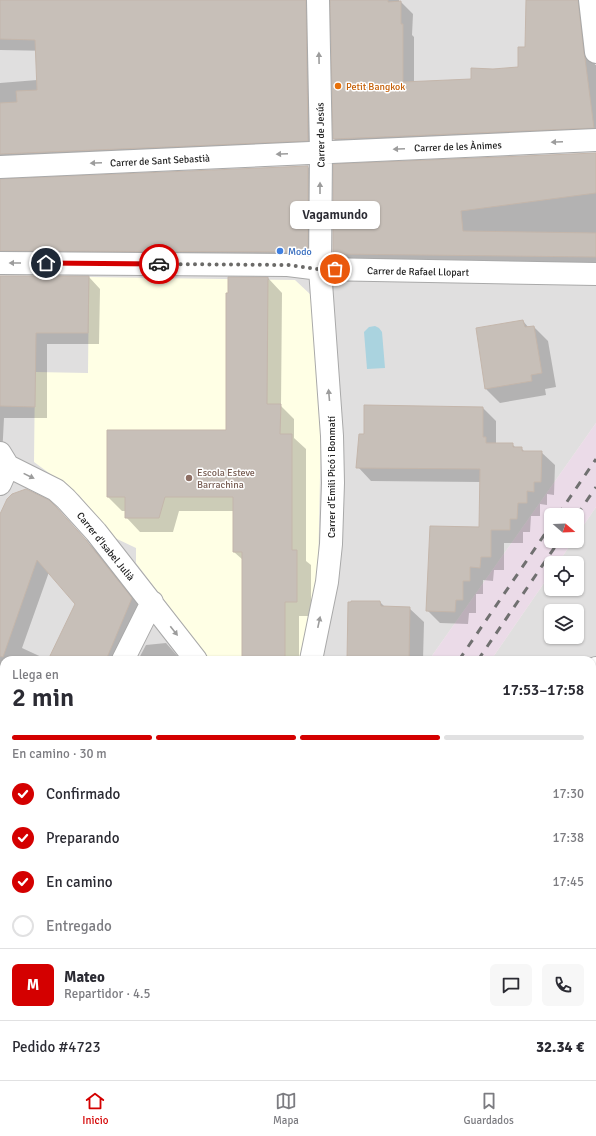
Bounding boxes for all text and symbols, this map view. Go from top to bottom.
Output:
one-way arrow [316,51,322,64]
marker: Petit Bangkok [333,81,343,91]
place label: Petit Bangkok [346,81,405,93]
street label: Carrer de Jesús [314,102,328,168]
street label: Carrer de les Ànimes [414,138,503,155]
one-way arrow [550,139,563,145]
one-way arrow [392,146,405,152]
one-way arrow [275,151,288,157]
street label: Carrer de Sant Sebastià [110,152,210,170]
one-way arrow [90,159,102,166]
one-way arrow [317,181,323,194]
callout: Vagamundo [290,201,380,229]
text: Vagamundo [302,207,368,223]
courier [139,244,179,284]
pin [29,246,63,280]
marker: Modo [275,246,285,256]
place label: Modo [288,246,312,258]
icon: home [35,252,57,274]
pin [318,252,352,286]
icon: car [148,253,170,275]
icon: bag [324,258,346,280]
one-way arrow [8,260,21,266]
street label: Carrer de Rafael Llopart [367,265,470,279]
one-way arrow [326,389,333,401]
street label: Carrer d'Emili Picó i Bonmatí [326,416,338,538]
place label: Escola Esteve Barrachina [197,467,255,491]
one-way arrow [23,473,35,479]
marker: Escola Esteve Barrachina [184,473,194,483]
north arrow [544,508,584,548]
map controls [544,508,584,644]
street label: Carrer d'Isabel Julià [74,510,137,583]
button: locate [544,556,584,596]
button: layers [544,604,584,644]
one-way arrow [316,616,322,628]
one-way arrow [169,625,178,636]
text: Llega en [12,667,59,683]
text: 17:53–17:58 [503,681,584,699]
text: 2 min [12,682,74,714]
text: En camino · 30 m [12,746,107,762]
icon: check [12,783,34,805]
text: Confirmado [46,785,120,803]
text: 17:30 [552,786,584,802]
icon: check [12,827,34,849]
text: Preparando [46,829,120,847]
text: 17:38 [552,830,584,846]
icon: check [12,871,34,893]
text: En camino [46,873,113,891]
text: 17:45 [552,874,584,890]
text: Entregado [46,917,112,935]
button: chat [490,964,532,1006]
button: phone [542,964,584,1006]
text: Mateo [64,968,105,986]
text: M [27,976,39,994]
text: Repartidor · 4.5 [64,986,150,1002]
text: Pedido #4723 [12,1038,101,1056]
text: 32.34 € [536,1038,584,1056]
tab: Inicio [82,1090,108,1127]
tab: Mapa [273,1090,299,1127]
tab: Guardados [463,1090,514,1127]

